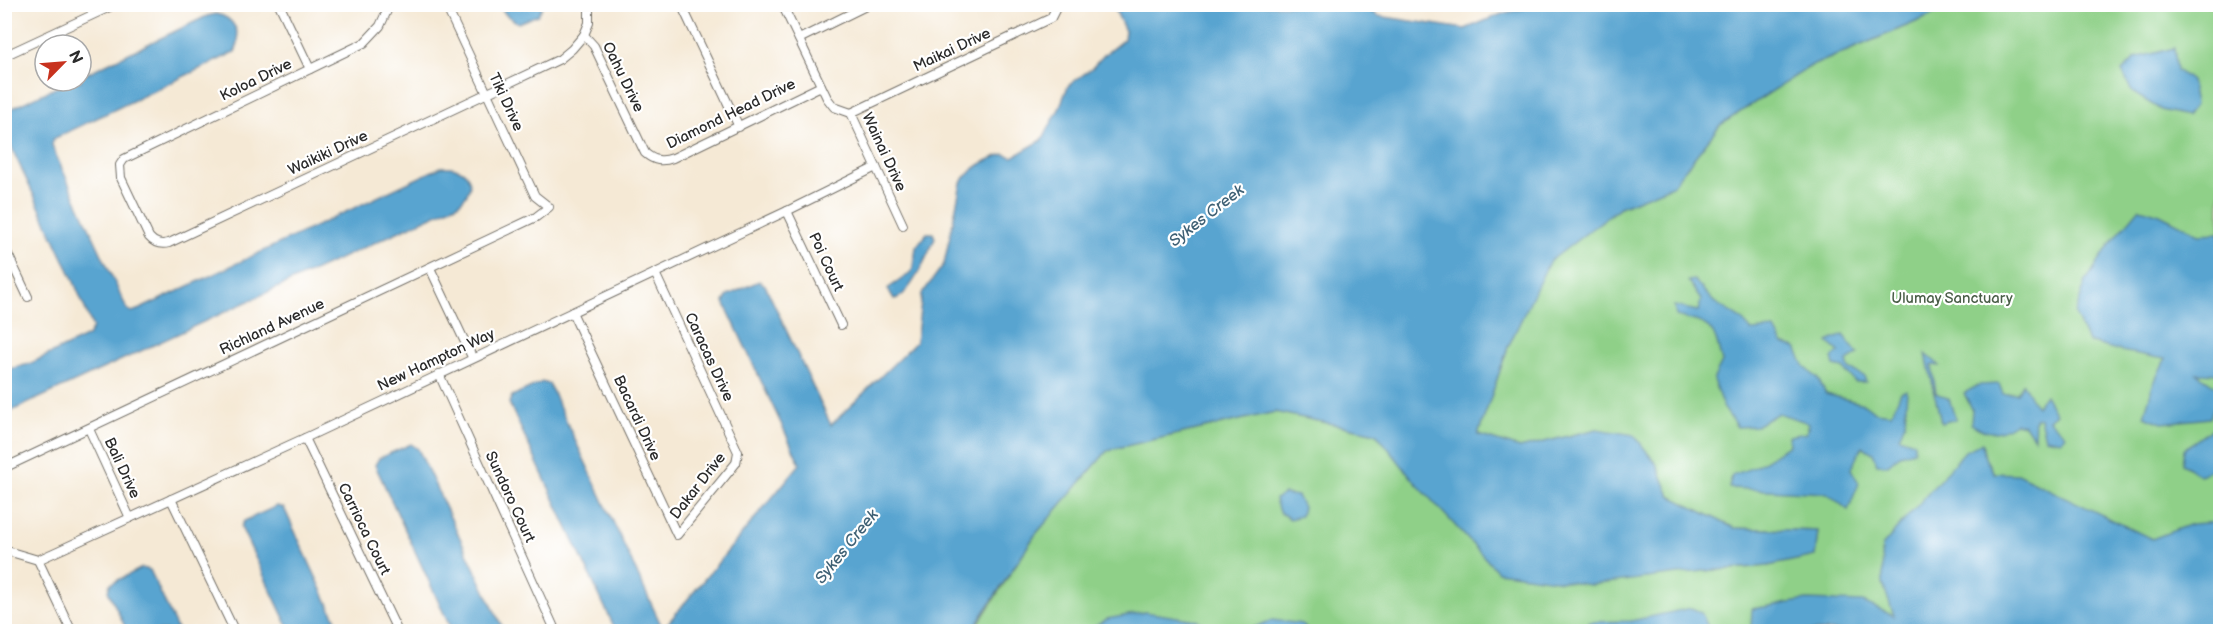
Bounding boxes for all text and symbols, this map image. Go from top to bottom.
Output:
street label: Maikai Drive [910,24,994,76]
north arrow [33,33,93,93]
street label: Oahu Drive [598,39,648,115]
text: N [64,48,86,67]
street label: Koloa Drive [217,54,295,106]
street label: Tiki Drive [484,70,528,134]
street label: Diamond Head Drive [663,74,799,153]
street label: Wainai Drive [858,110,911,194]
street label: Waikiki Drive [285,126,371,180]
water label: Sykes Creek [1166,180,1249,251]
street label: Poi Court [804,230,848,295]
park label: Ulumay Sanctuary [1891,289,2013,308]
street label: Richland Avenue [216,294,328,360]
street label: Caracas Drive [680,309,738,405]
street label: New Hampton Way [374,324,498,396]
street label: Bacardi Drive [609,372,665,464]
street label: Bali Drive [100,435,144,502]
street label: Sundoro Court [481,448,540,546]
street label: Dakar Drive [666,449,730,523]
street label: Carrioca Court [334,480,395,579]
water label: Sykes Creek [811,505,883,588]

